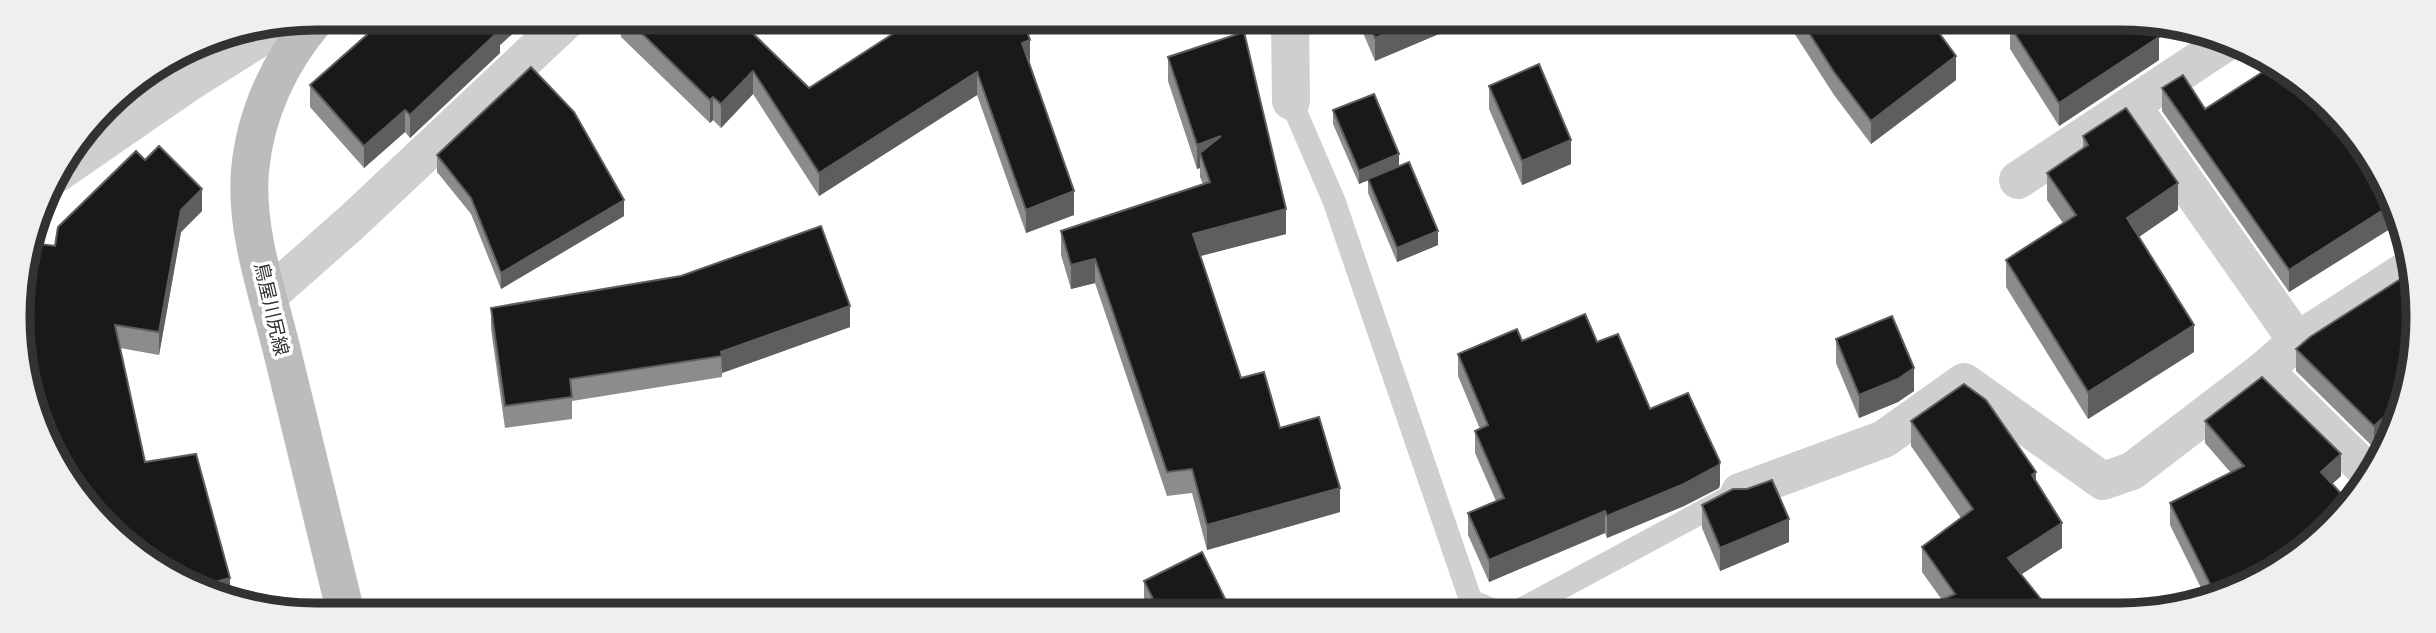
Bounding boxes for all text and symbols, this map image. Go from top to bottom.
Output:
street label: 鳥屋川尻線 [251,260,293,358]

